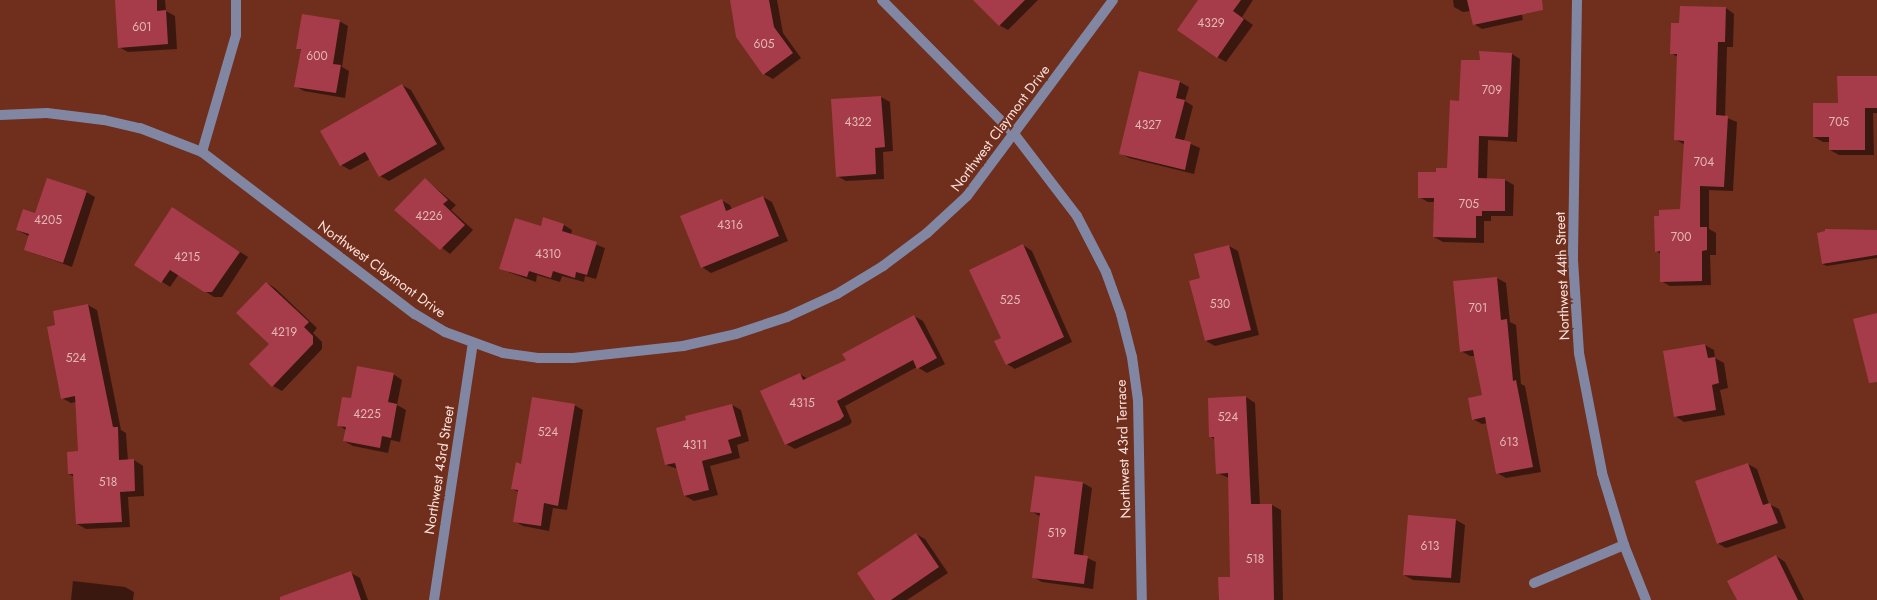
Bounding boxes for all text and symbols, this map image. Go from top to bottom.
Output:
house number: 4329 [1197,17,1225,31]
house number: 601 [132,21,152,35]
house number: 605 [754,38,774,52]
house number: 600 [306,50,328,64]
street label: Northwest Claymont Drive [947,61,1053,195]
house number: 709 [1482,84,1502,98]
house number: 4322 [844,116,872,130]
house number: 705 [1829,116,1849,130]
house number: 4327 [1135,119,1161,133]
house number: 704 [1694,156,1714,170]
house number: 705 [1459,198,1479,212]
house number: 4226 [415,210,443,224]
street label: Northwest 44th Street [1551,212,1573,340]
house number: 4205 [34,214,62,228]
street label: Northwest Claymont Drive [315,217,449,321]
house number: 4316 [717,219,743,233]
house number: 700 [1671,231,1691,245]
house number: 4310 [535,248,561,262]
house number: 4215 [174,251,200,265]
house number: 525 [1000,294,1020,308]
house number: 530 [1210,298,1230,312]
house number: 701 [1469,302,1487,316]
house number: 4219 [271,326,297,340]
house number: 524 [66,352,86,366]
street label: Northwest 43rd Terrace [1112,379,1134,519]
house number: 4315 [789,397,815,411]
street label: Northwest 43rd Street [421,405,457,535]
house number: 4225 [353,408,381,422]
house number: 524 [1218,411,1238,425]
house number: 524 [538,426,558,440]
house number: 613 [1500,436,1518,450]
house number: 4311 [683,439,707,453]
house number: 518 [99,476,117,490]
house number: 519 [1047,527,1067,541]
house number: 613 [1421,540,1439,554]
house number: 518 [1246,553,1264,567]

